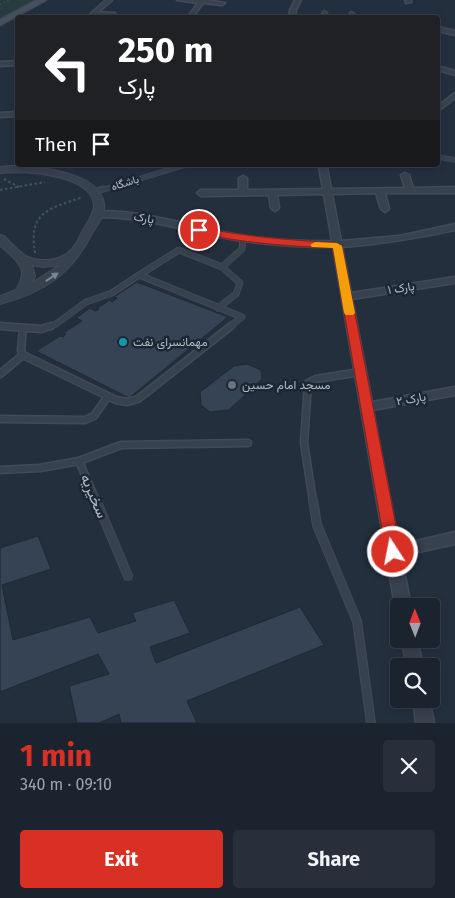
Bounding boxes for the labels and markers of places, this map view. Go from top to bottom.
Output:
pin [178,209,220,251]
place label: مهمانسرای نفت [133,335,208,350]
marker: مهمانسرای نفت [117,336,129,348]
place label: مسجد امام حسین [242,378,331,393]
marker: مسجد امام حسین [226,379,238,391]

